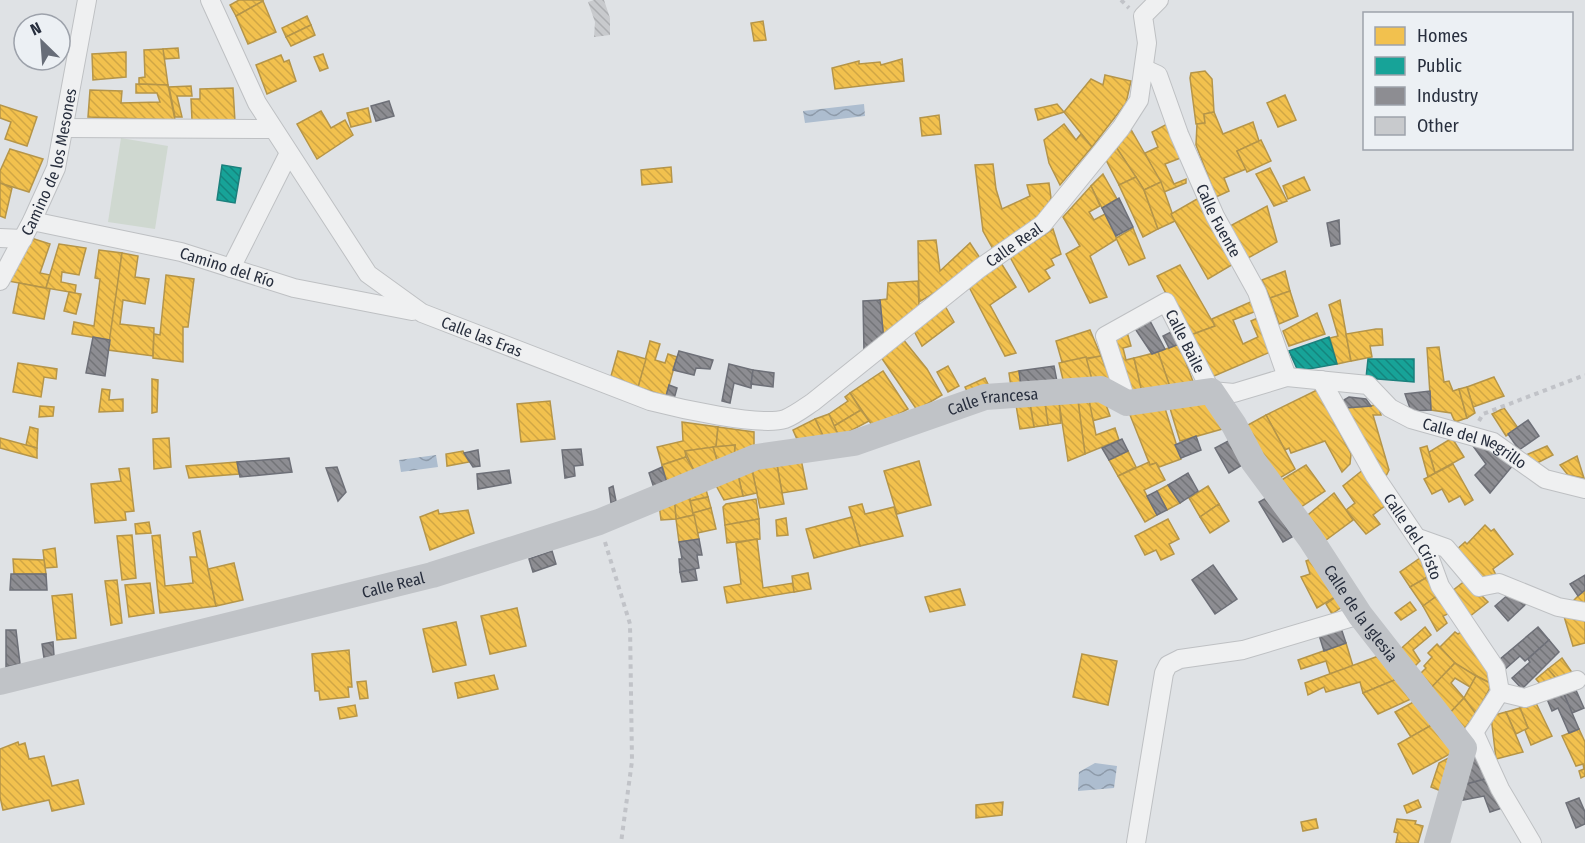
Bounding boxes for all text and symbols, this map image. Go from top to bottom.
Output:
north arrow [12,12,72,72]
legend [1363,12,1573,150]
text: N [28,18,44,39]
text: Homes [1417,25,1468,47]
text: Public [1417,55,1462,77]
text: Industry [1417,85,1478,107]
street label: Camino de los Mesones [17,87,81,239]
text: Other [1417,115,1460,137]
street label: Calle Fuente [1192,181,1245,261]
street label: Calle Real [982,219,1045,271]
street label: Camino del Río [178,243,277,291]
street label: Calle Baile [1161,306,1209,376]
street label: Calle las Eras [439,312,525,361]
street label: Calle Francesa [945,384,1039,419]
street label: Calle del Negrillo [1420,414,1530,473]
street label: Calle del Cristo [1379,490,1446,582]
street label: Calle de la Iglesia [1320,561,1402,665]
street label: Calle Real [360,568,427,602]

